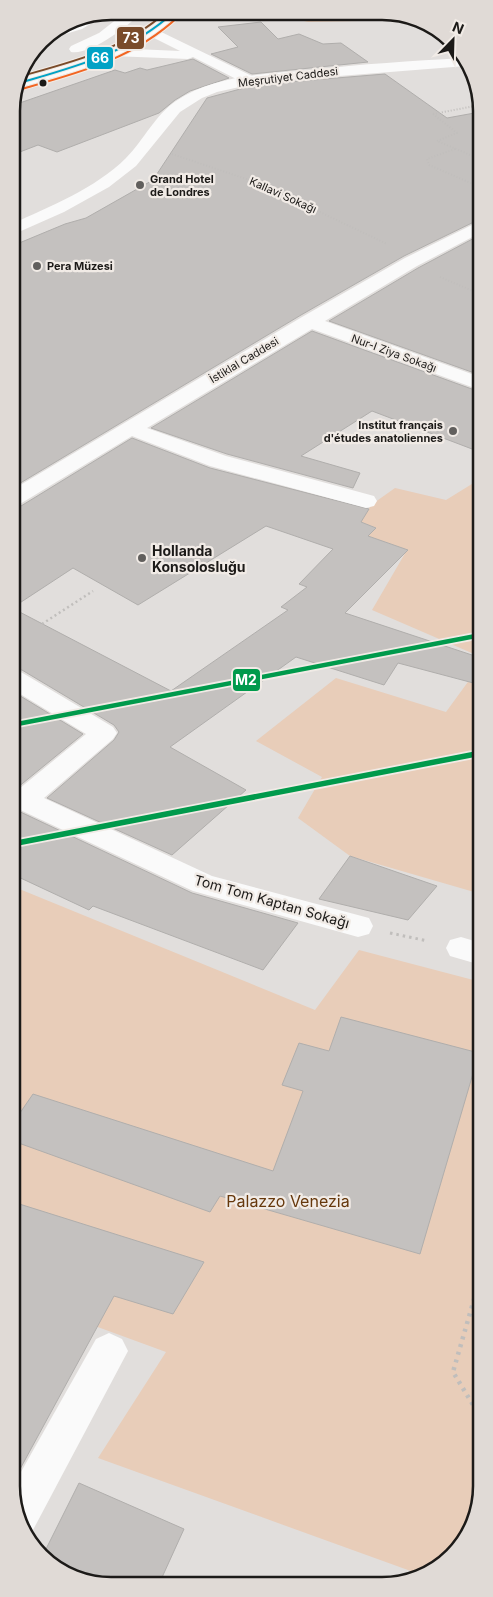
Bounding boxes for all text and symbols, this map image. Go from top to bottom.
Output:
north arrow [428,15,478,65]
text: N [450,18,467,37]
line badge: 73 [116,26,145,50]
text: 73 [123,29,139,46]
line badge: 66 [86,46,114,70]
text: 66 [91,49,109,66]
street label: Meşrutiyet Caddesi [237,64,339,90]
unlabelled marker [38,78,48,88]
place label: Grand Hotel de Londres [150,172,214,199]
street label: Kallavi Sokağı [247,174,319,216]
marker: Grand Hotel de Londres [134,179,146,191]
place label: Pera Müzesi [47,259,113,273]
marker: Pera Müzesi [31,260,43,272]
street label: Nur-I Ziya Sokağı [349,331,439,375]
street label: İstiklal Caddesi [207,334,281,386]
place label: Institut français d'études anatoliennes [324,418,443,445]
marker: Institut français d'études anatoliennes [447,425,459,437]
place label: Hollanda Konsolosluğu [152,542,246,575]
marker: Hollanda Konsolosluğu [136,552,148,564]
line badge: M2 [232,668,261,692]
text: M2 [235,671,257,688]
street label: Tom Tom Kaptan Sokağı [192,871,352,931]
park label: Palazzo Venezia [226,1191,350,1211]

